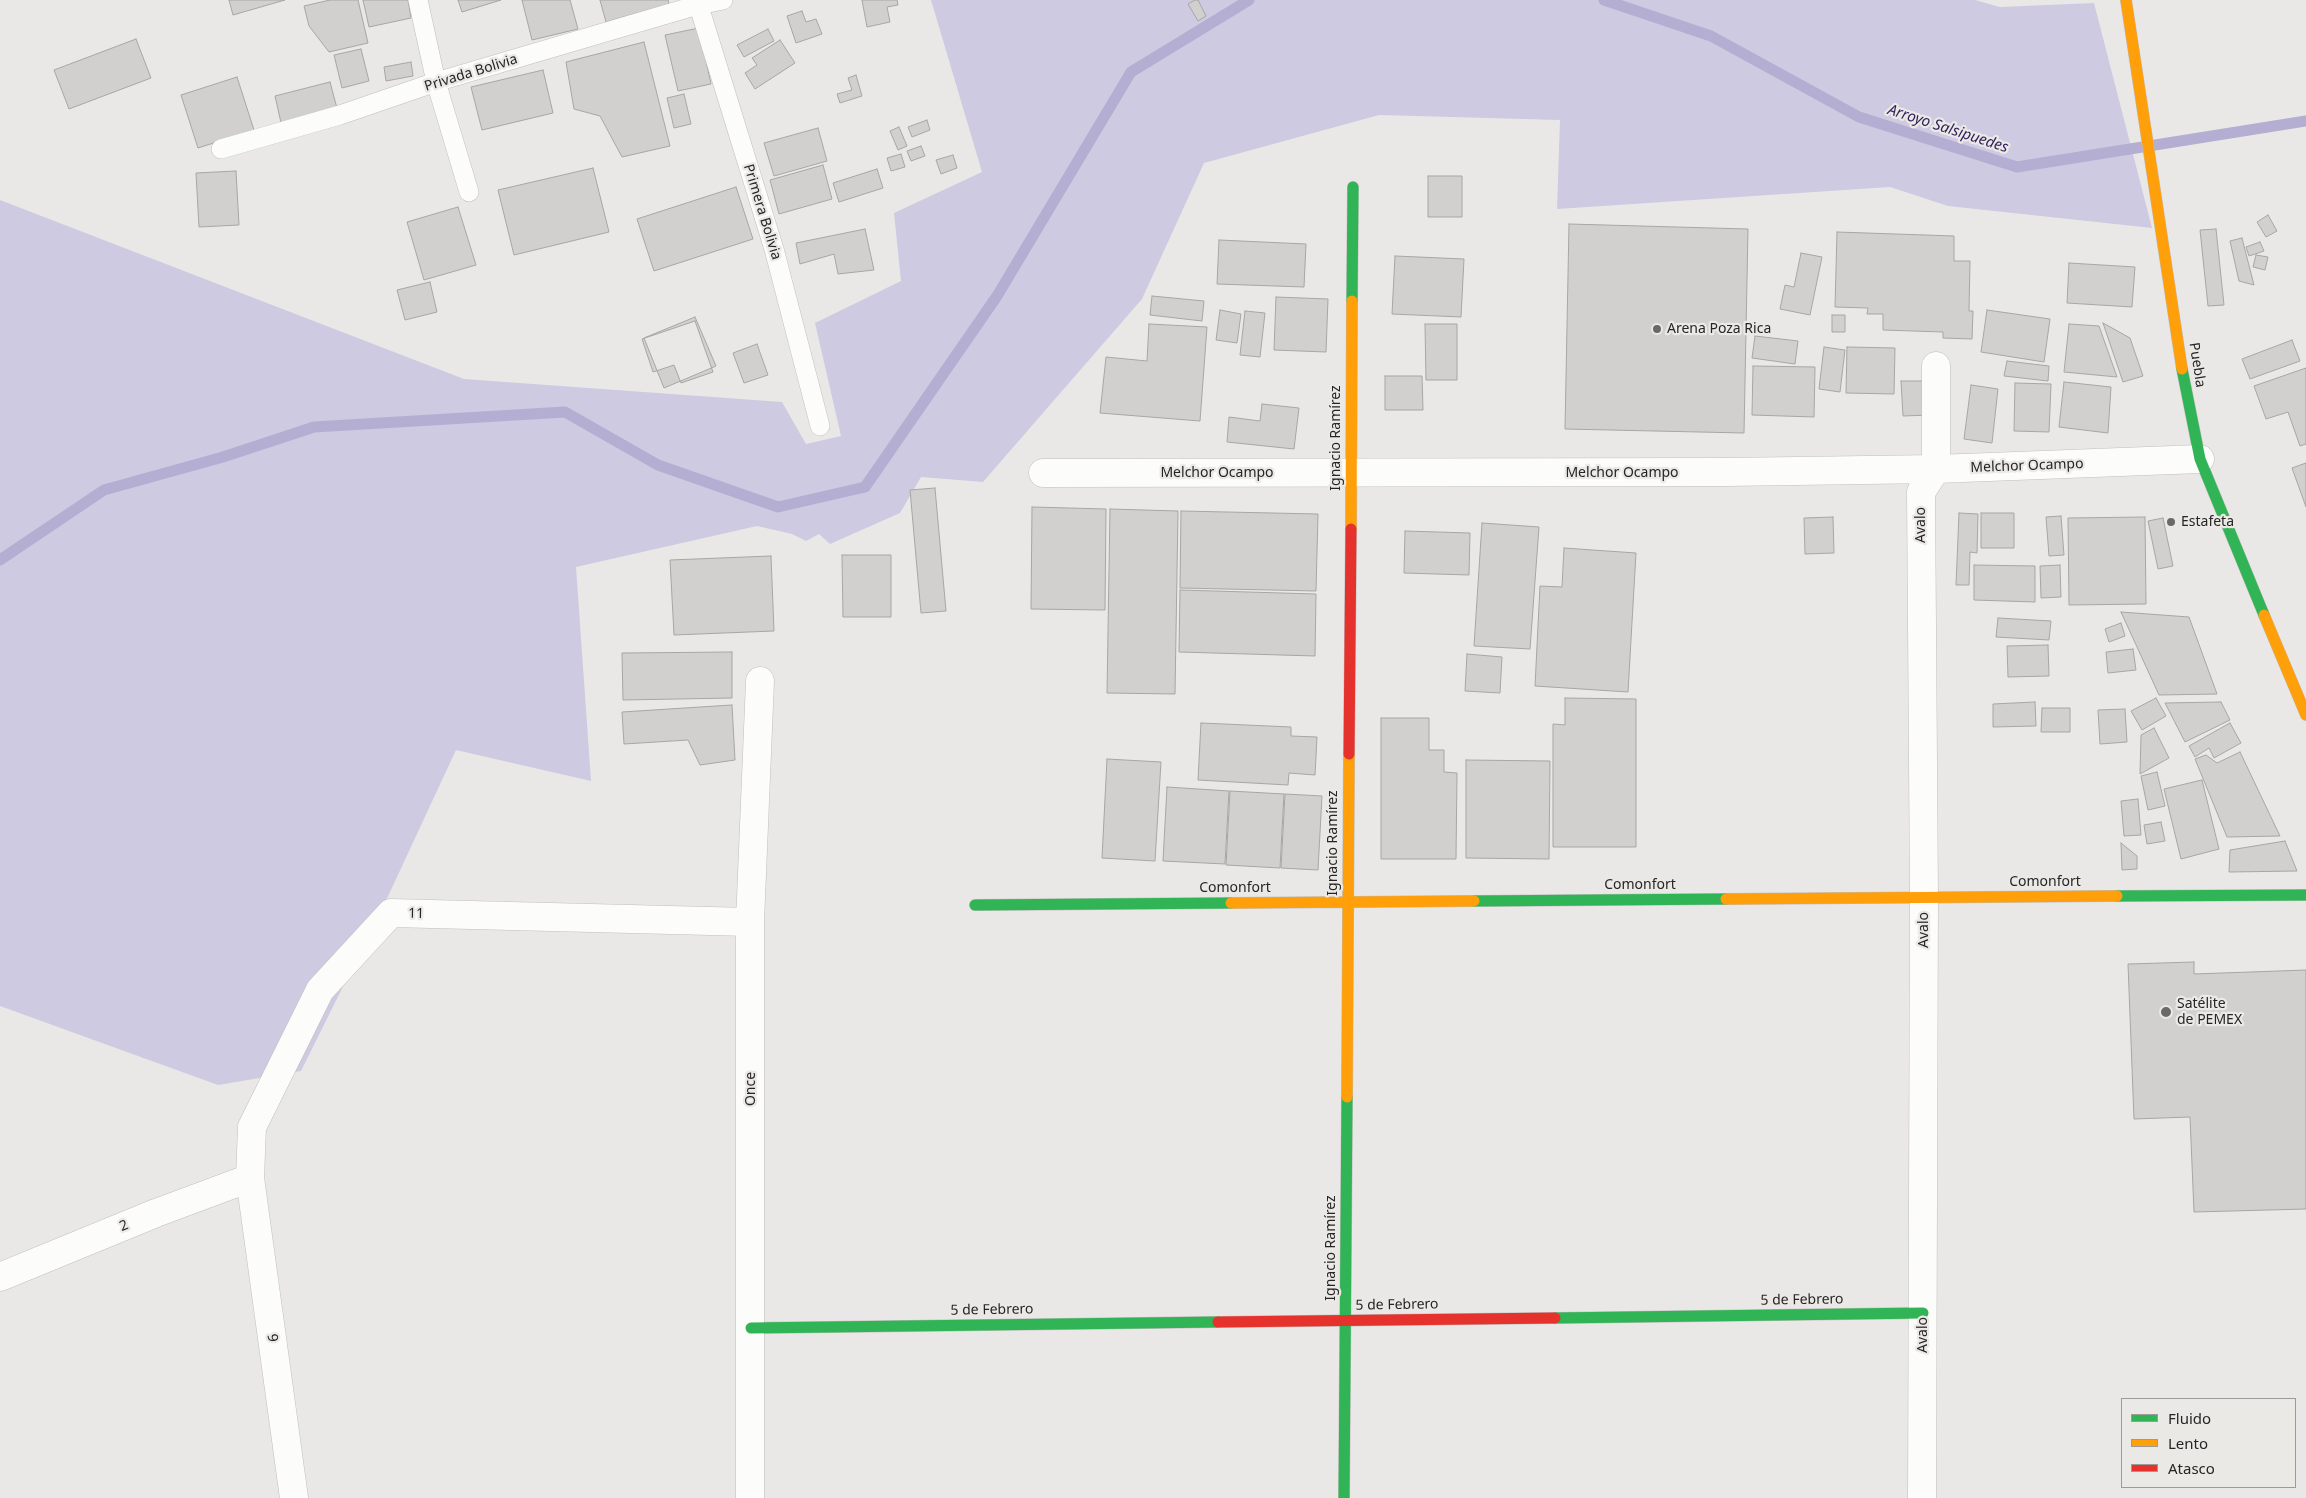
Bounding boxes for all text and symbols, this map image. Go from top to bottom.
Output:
street label: Privada Bolivia [422,51,520,95]
water label: Arroyo Salsipuedes [1886,101,2010,157]
street label: Primera Bolivia [739,162,785,262]
place label: Arena Poza Rica [1667,321,1771,337]
marker: Arena Poza Rica [1651,323,1663,335]
street label: Puebla [2185,341,2209,389]
street label: Ignacio Ramírez [1328,385,1344,491]
street label: Melchor Ocampo [1970,456,2084,476]
street label: Melchor Ocampo [1160,465,1274,481]
street label: Melchor Ocampo [1565,465,1679,481]
street label: Avalo [1913,507,1929,543]
place label: Estafeta [2181,514,2234,530]
marker: Estafeta [2165,516,2177,528]
street label: Ignacio Ramírez [1325,790,1341,896]
street label: Comonfort [2009,874,2081,890]
street label: Comonfort [1604,877,1676,893]
street label: Comonfort [1199,880,1271,896]
street label: 11 [408,905,424,923]
street label: Avalo [1916,912,1932,948]
place label: Satélite de PEMEX [2177,996,2242,1028]
marker: Satélite de PEMEX [2159,1005,2173,1019]
street label: Once [743,1072,759,1106]
street label: Ignacio Ramírez [1323,1195,1339,1301]
street label: 2 [117,1217,131,1235]
street label: 5 de Febrero [1760,1291,1844,1309]
street label: 5 de Febrero [1355,1296,1439,1314]
street label: 5 de Febrero [950,1301,1034,1319]
street label: Avalo [1915,1317,1931,1353]
street label: 9 [263,1333,281,1343]
legend [2121,1398,2296,1488]
text: Fluido [2168,1408,2211,1428]
text: Lento [2168,1433,2208,1453]
text: Atasco [2168,1458,2215,1478]

